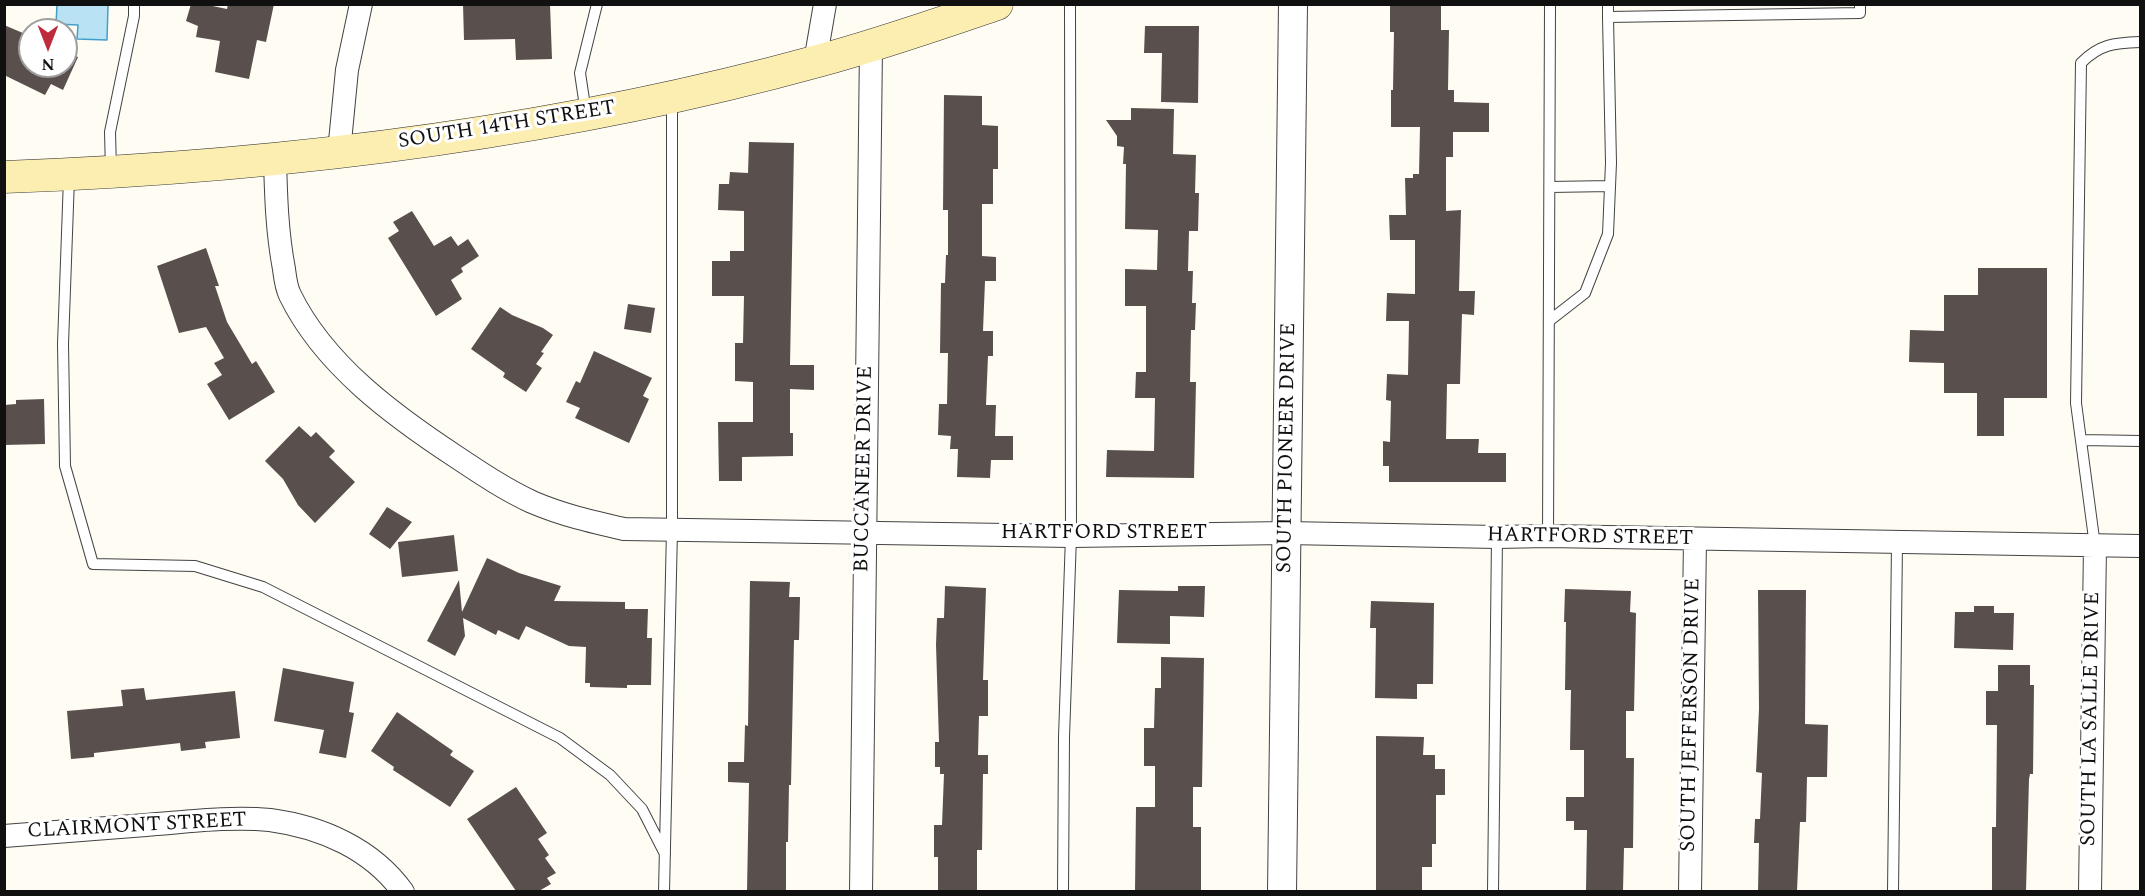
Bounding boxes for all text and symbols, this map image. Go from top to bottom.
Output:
north arrow [18,18,78,78]
text: N [41,52,55,76]
street label: SOUTH 14TH STREET [397,96,617,156]
street label: SOUTH PIONEER DRIVE [1273,323,1303,573]
street label: BUCCANEER DRIVE [851,365,879,573]
street label: HARTFORD STREET [1001,521,1207,547]
street label: HARTFORD STREET [1487,524,1693,552]
street label: SOUTH JEFFERSON DRIVE [1677,578,1707,852]
street label: SOUTH LA SALLE DRIVE [2077,592,2107,846]
street label: CLAIRMONT STREET [27,809,247,845]

